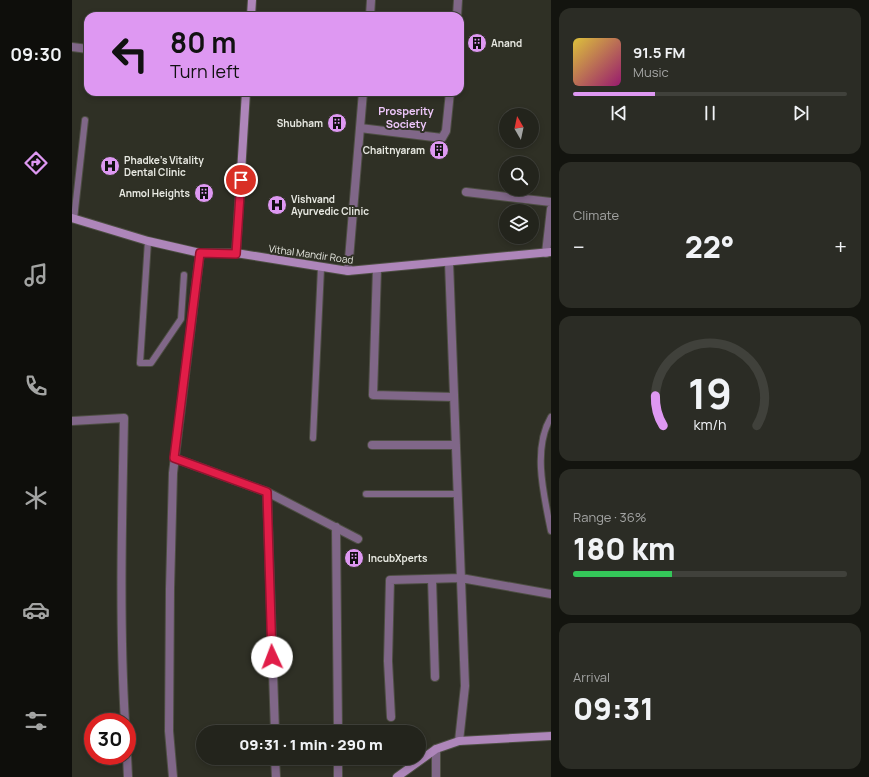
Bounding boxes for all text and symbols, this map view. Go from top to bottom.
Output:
text: 80 m [170,23,236,61]
icon: left [104,28,156,80]
building icon: Anand [466,32,488,54]
place label: Anand [491,36,522,50]
text: 09:30 [10,42,62,66]
text: 91.5 FM [633,42,685,63]
text: Turn left [170,59,240,83]
text: Music [633,63,669,81]
icon: previous [608,102,630,124]
icon: pause [699,102,721,124]
icon: next [790,102,812,124]
district label: Prosperity Society [378,103,435,131]
north arrow [499,108,539,148]
map controls [499,108,539,244]
building icon: Shubham [326,112,348,134]
place label: Shubham [277,116,323,130]
building icon: Chaitnyaram [428,139,450,161]
place label: Chaitnyaram [363,143,425,157]
icon: directions [22,149,50,177]
place label: Phadke's Vitality Dental Clinic [124,153,204,179]
hospital icon: Phadke's Vitality Dental Clinic [99,155,121,177]
button: search [499,156,539,196]
pin [224,163,258,197]
icon: arrive [230,169,252,191]
building icon: Anmol Heights [193,182,215,204]
place label: Anmol Heights [119,186,191,200]
place label: Vishvand Ayurvedic Clinic [291,192,369,218]
hospital icon: Vishvand Ayurvedic Clinic [266,194,288,216]
button: layers [499,204,539,244]
text: Climate [573,206,619,224]
text: 22° [685,226,734,267]
text: − [573,232,585,262]
text: + [834,232,847,262]
street label: Vithal Mandir Road [268,241,354,267]
icon: music [22,261,50,289]
text: 19 [688,365,732,421]
icon: phone [22,372,50,400]
text: km/h [693,415,727,434]
icon: climate [22,484,50,512]
text: Range · 36% [573,508,647,526]
text: 180 km [573,528,676,569]
building icon: IncubXperts [343,547,365,569]
place label: IncubXperts [368,551,428,565]
icon: car [22,596,50,624]
position arrow [251,636,293,678]
text: Arrival [573,668,610,686]
text: 09:31 [573,688,654,729]
icon: filters [22,707,50,735]
speed limit sign: 30 [84,713,136,765]
text: 09:31 · 1 min · 290 m [239,734,383,755]

